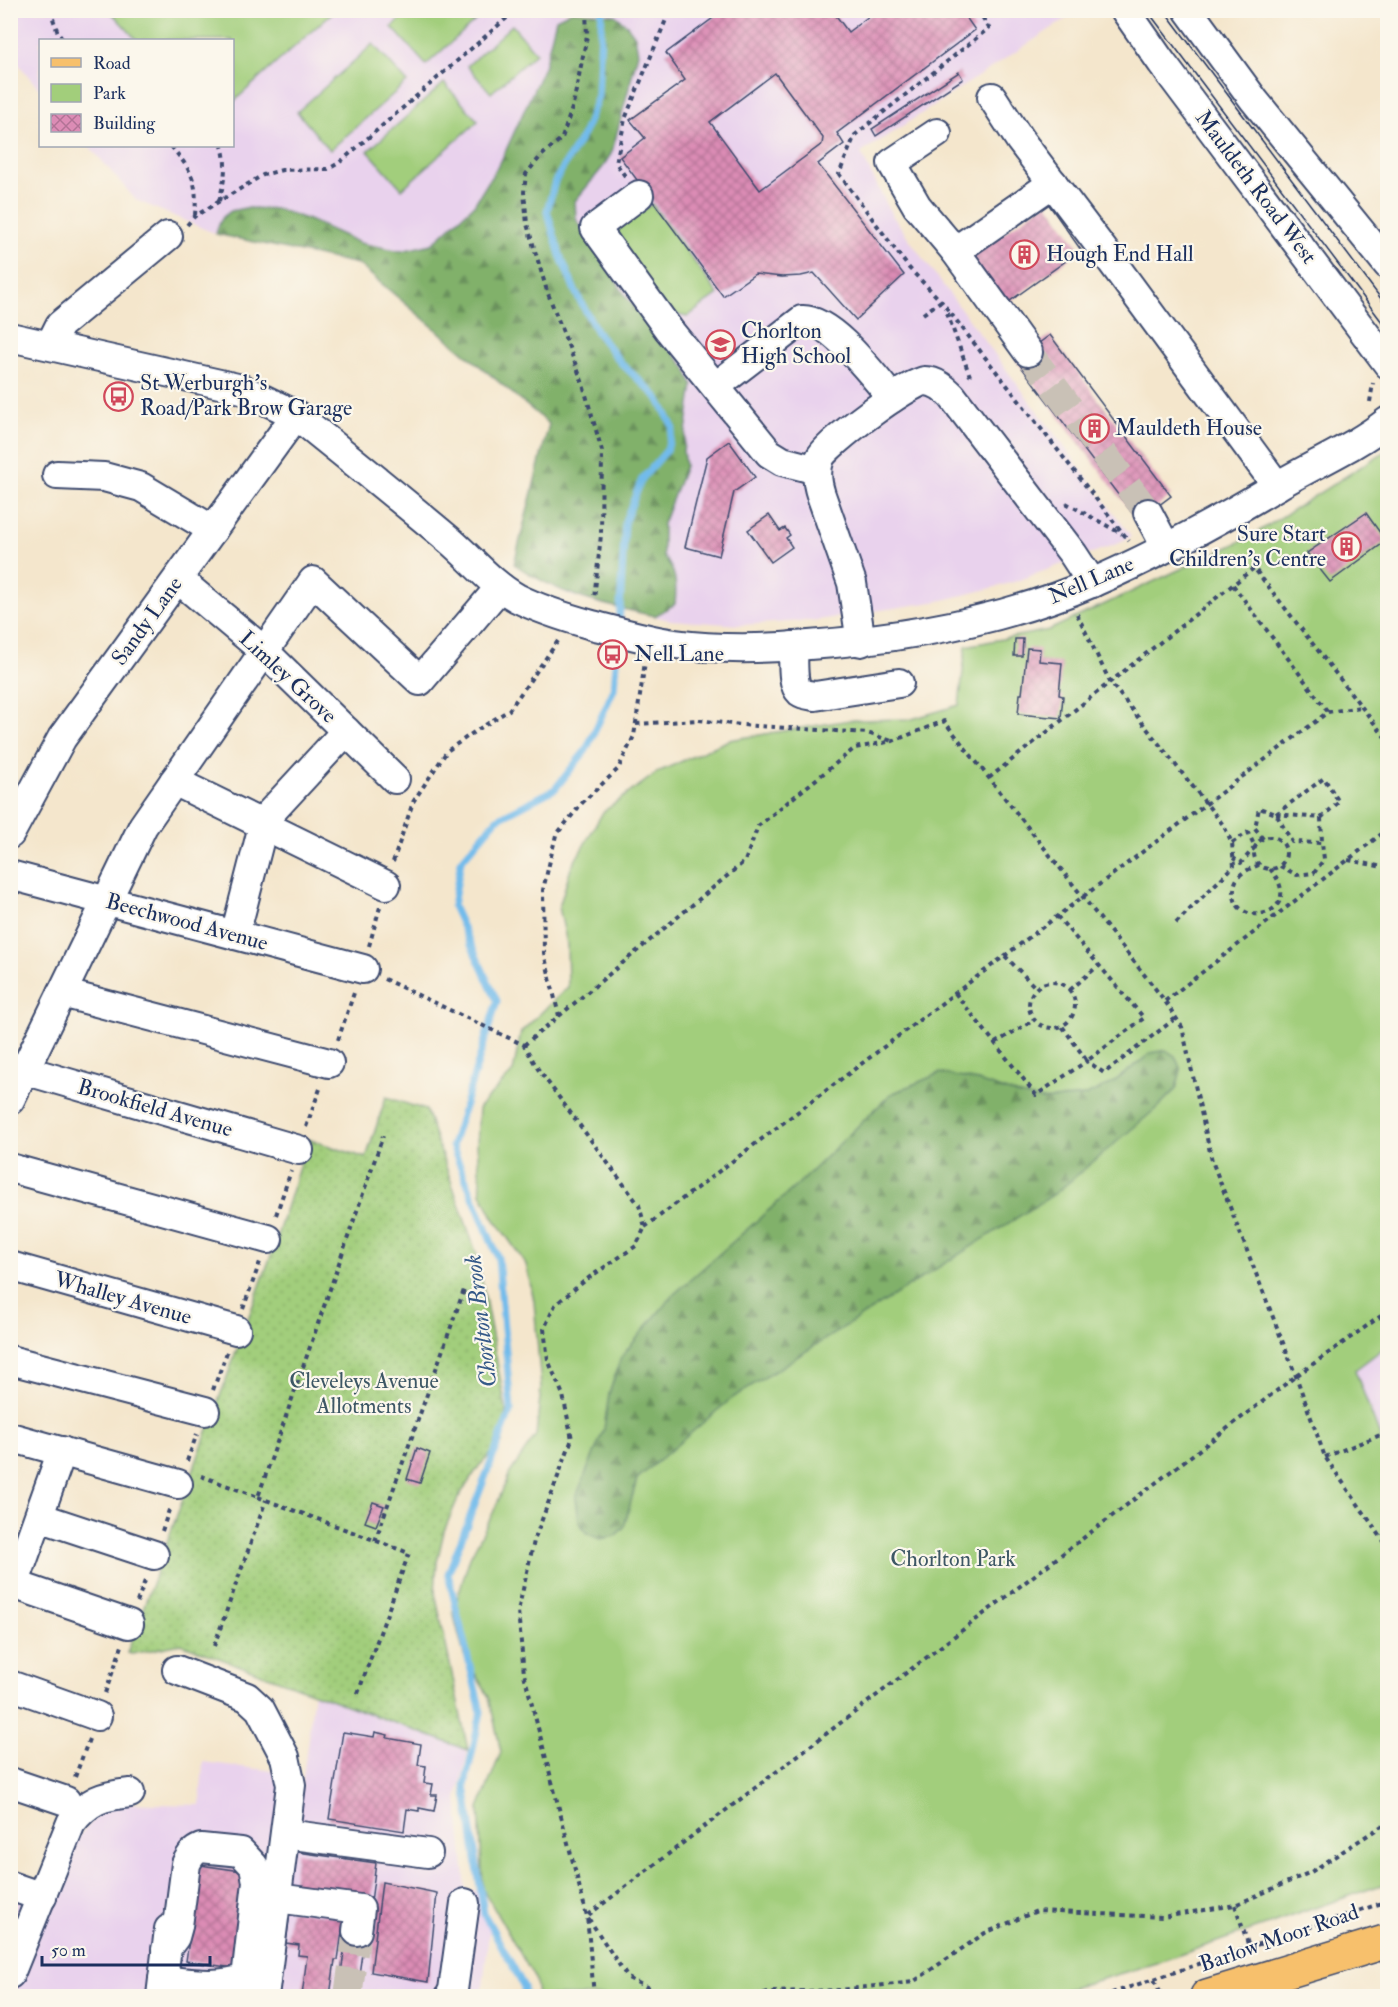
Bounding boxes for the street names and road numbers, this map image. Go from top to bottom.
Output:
street label: Mauldeth Road West [1189,105,1323,269]
street label: Nell Lane [1044,550,1138,610]
street label: Sandy Lane [105,571,189,671]
street label: Limley Grove [233,625,343,729]
street label: Beechwood Avenue [103,887,271,957]
street label: Brookfield Avenue [74,1072,236,1144]
street label: Whalley Avenue [50,1265,195,1331]
street label: Barlow Moor Road [1196,1898,1362,1978]

